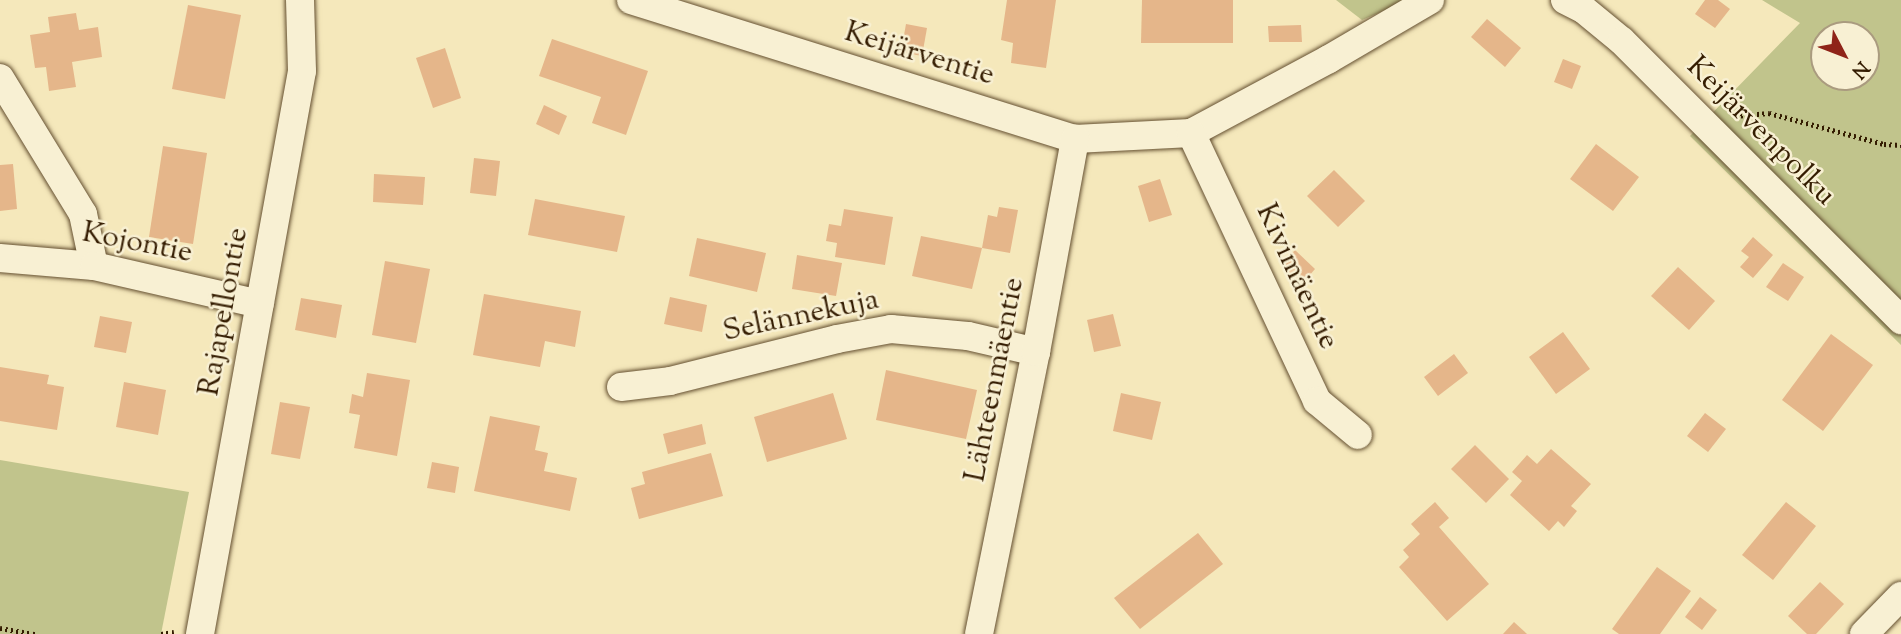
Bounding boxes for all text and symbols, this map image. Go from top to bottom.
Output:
street label: Keijärventie [840,15,998,95]
north arrow [1810,21,1880,91]
street label: Keijärvenpolku [1678,50,1842,214]
text: N [1844,54,1875,84]
street label: Kivimäentie [1247,198,1345,356]
street label: Kojontie [79,216,195,272]
street label: Rajapellontie [192,225,258,399]
street label: Lähteenmäentie [959,275,1033,485]
street label: Selännekuja [720,283,882,351]

